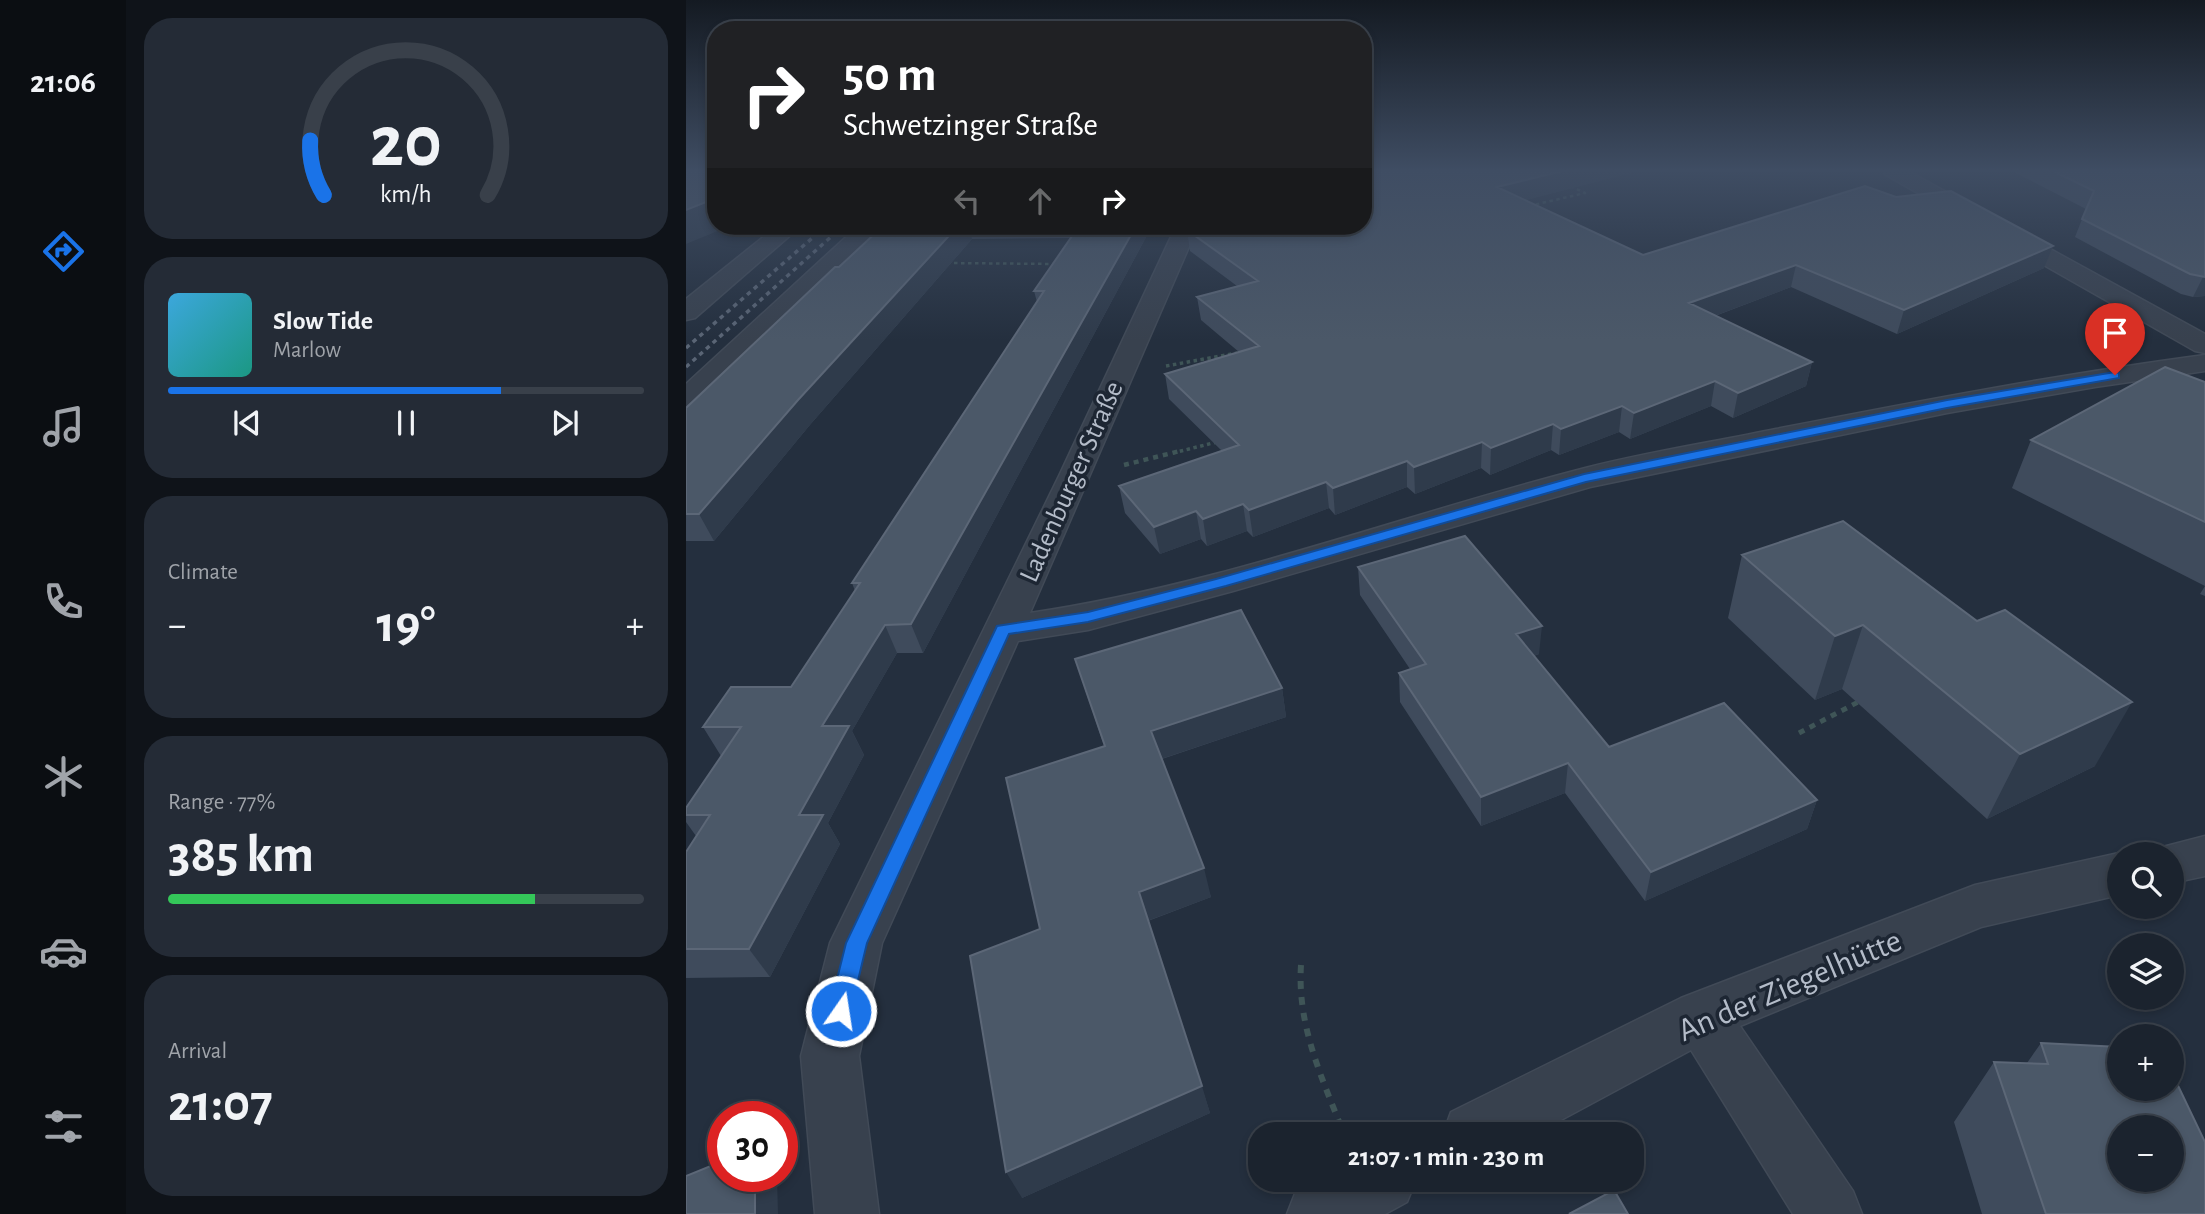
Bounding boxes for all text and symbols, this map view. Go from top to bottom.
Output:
icon: right [728,49,819,140]
text: 50 m [843,51,937,100]
text: 21:06 [30,66,96,98]
text: 20 [370,107,442,180]
text: Schwetzinger Straße [843,109,1098,141]
text: km/h [380,181,432,206]
icon: left [948,182,986,220]
icon: ahead [1021,182,1059,220]
icon: right [1094,182,1132,220]
icon: directions [39,227,88,276]
pin [2085,303,2145,375]
text: Slow Tide [273,308,373,334]
icon: arrive [2096,314,2134,352]
text: Marlow [273,339,341,362]
street label: Ladenburger Straße [1015,377,1129,586]
icon: music [39,402,88,451]
icon: previous [228,404,266,442]
icon: pause [387,404,425,442]
icon: next [546,404,584,442]
text: Climate [168,561,238,584]
icon: phone [39,577,88,626]
text: 19° [376,599,436,651]
text: − [168,607,186,645]
text: + [626,607,644,645]
icon: climate [39,752,88,801]
text: Range · 77% [168,791,275,814]
text: 385 km [168,829,314,881]
map controls [2107,842,2184,1192]
button: search [2107,842,2184,919]
street label: An der Ziegelhütte [1673,924,1906,1048]
icon: car [39,927,88,976]
button: layers [2107,933,2184,1010]
position arrow [804,974,878,1048]
button: + [2107,1024,2184,1101]
text: Arrival [168,1040,227,1063]
text: 21:07 [168,1078,273,1130]
speed limit sign: 30 [707,1101,798,1192]
icon: filters [39,1102,88,1151]
button: − [2107,1115,2184,1192]
text: 21:07 · 1 min · 230 m [1348,1144,1544,1170]

